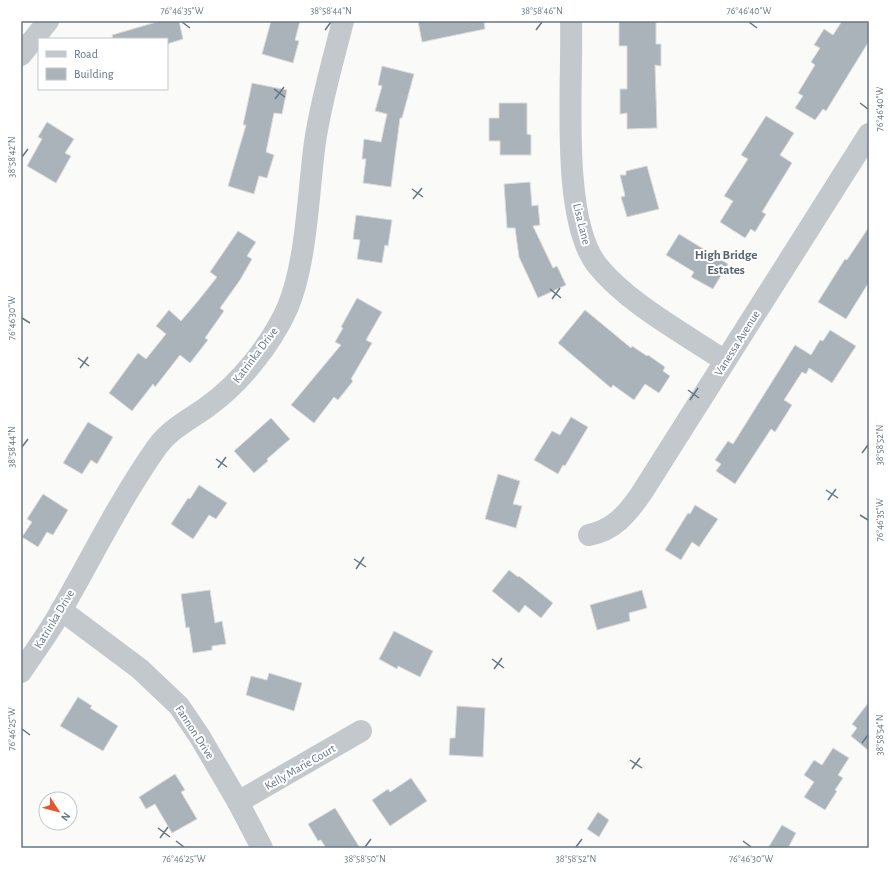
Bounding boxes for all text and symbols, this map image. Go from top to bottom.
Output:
text: 76°46'35"W [160,6,204,16]
text: 38°58'44"N [310,6,352,16]
text: 38°58'46"N [521,6,563,16]
text: 76°46'40"W [727,6,772,16]
legend [38,38,168,90]
text: Road [74,48,98,60]
text: Building [74,68,114,80]
text: 76°46'40"W [875,86,885,131]
text: 38°58'42"N [7,136,17,178]
street label: Lisa Lane [571,202,593,246]
district label: High Bridge Estates [695,249,757,277]
text: 76°46'30"W [7,296,17,340]
street label: Vanessa Avenue [712,308,762,378]
street label: Katrinka Drive [230,325,280,385]
text: 38°58'52"N [875,425,885,465]
text: 38°58'44"N [7,426,17,468]
text: 76°46'35"W [875,498,885,542]
street label: Katrinka Drive [32,587,76,651]
street label: Fannon Drive [173,703,217,761]
text: 76°46'25"W [7,707,17,751]
text: 38°58'54"N [875,715,885,756]
street label: Kelly Marie Court [263,742,338,793]
north arrow [38,791,78,831]
text: N [59,810,72,823]
text: 76°46'25"W [162,854,206,864]
text: 38°58'50"N [344,854,386,864]
text: 38°58'52"N [556,854,596,864]
text: 76°46'30"W [729,854,773,864]

